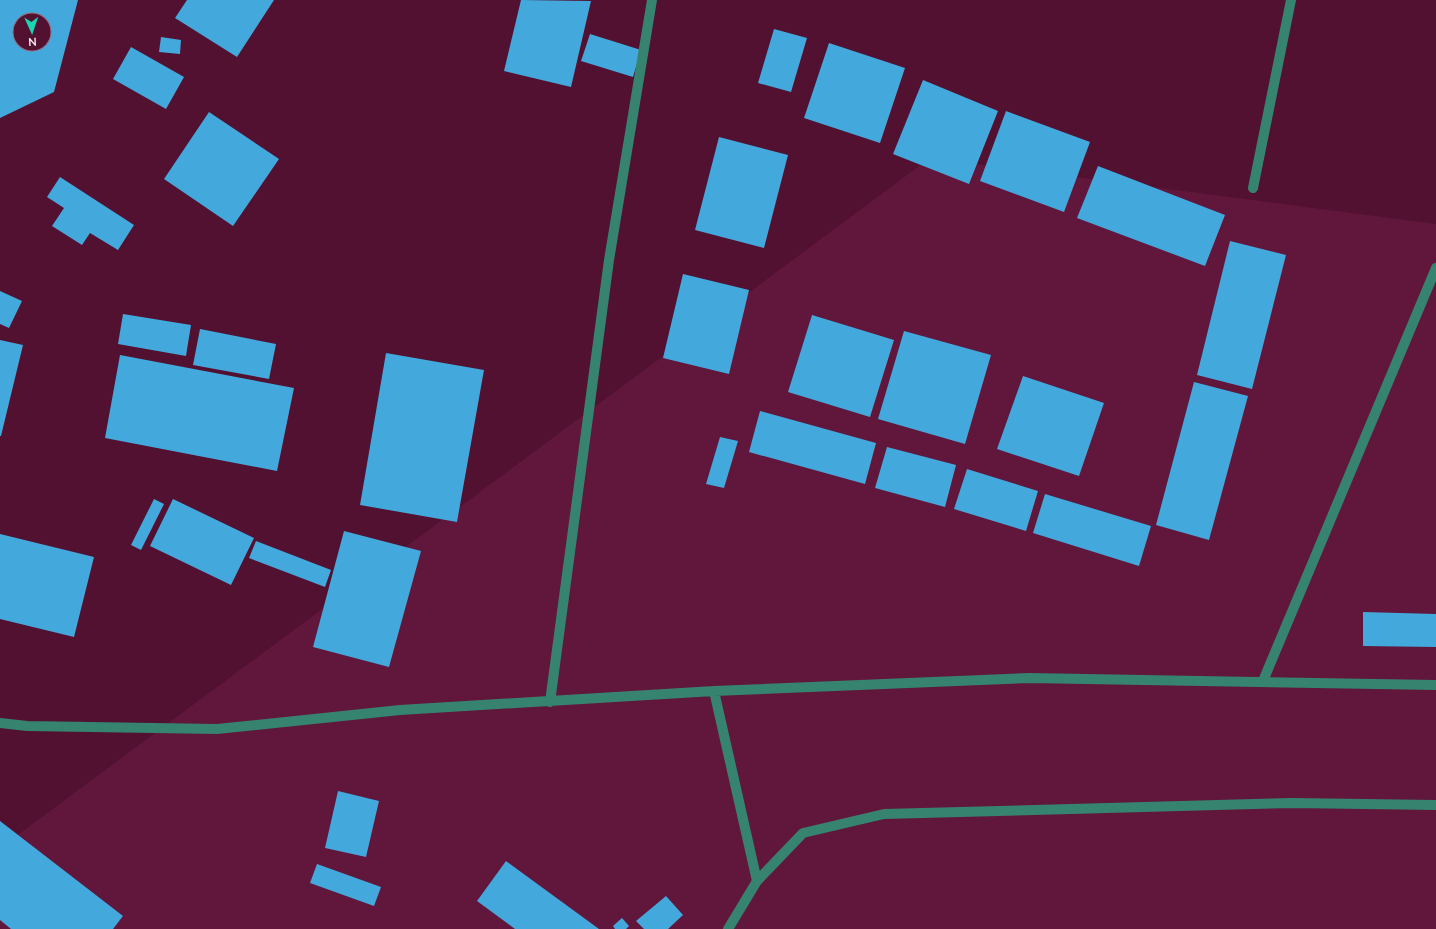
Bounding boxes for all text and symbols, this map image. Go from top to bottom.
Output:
north arrow [12,12,52,52]
text: N [28,36,37,49]

